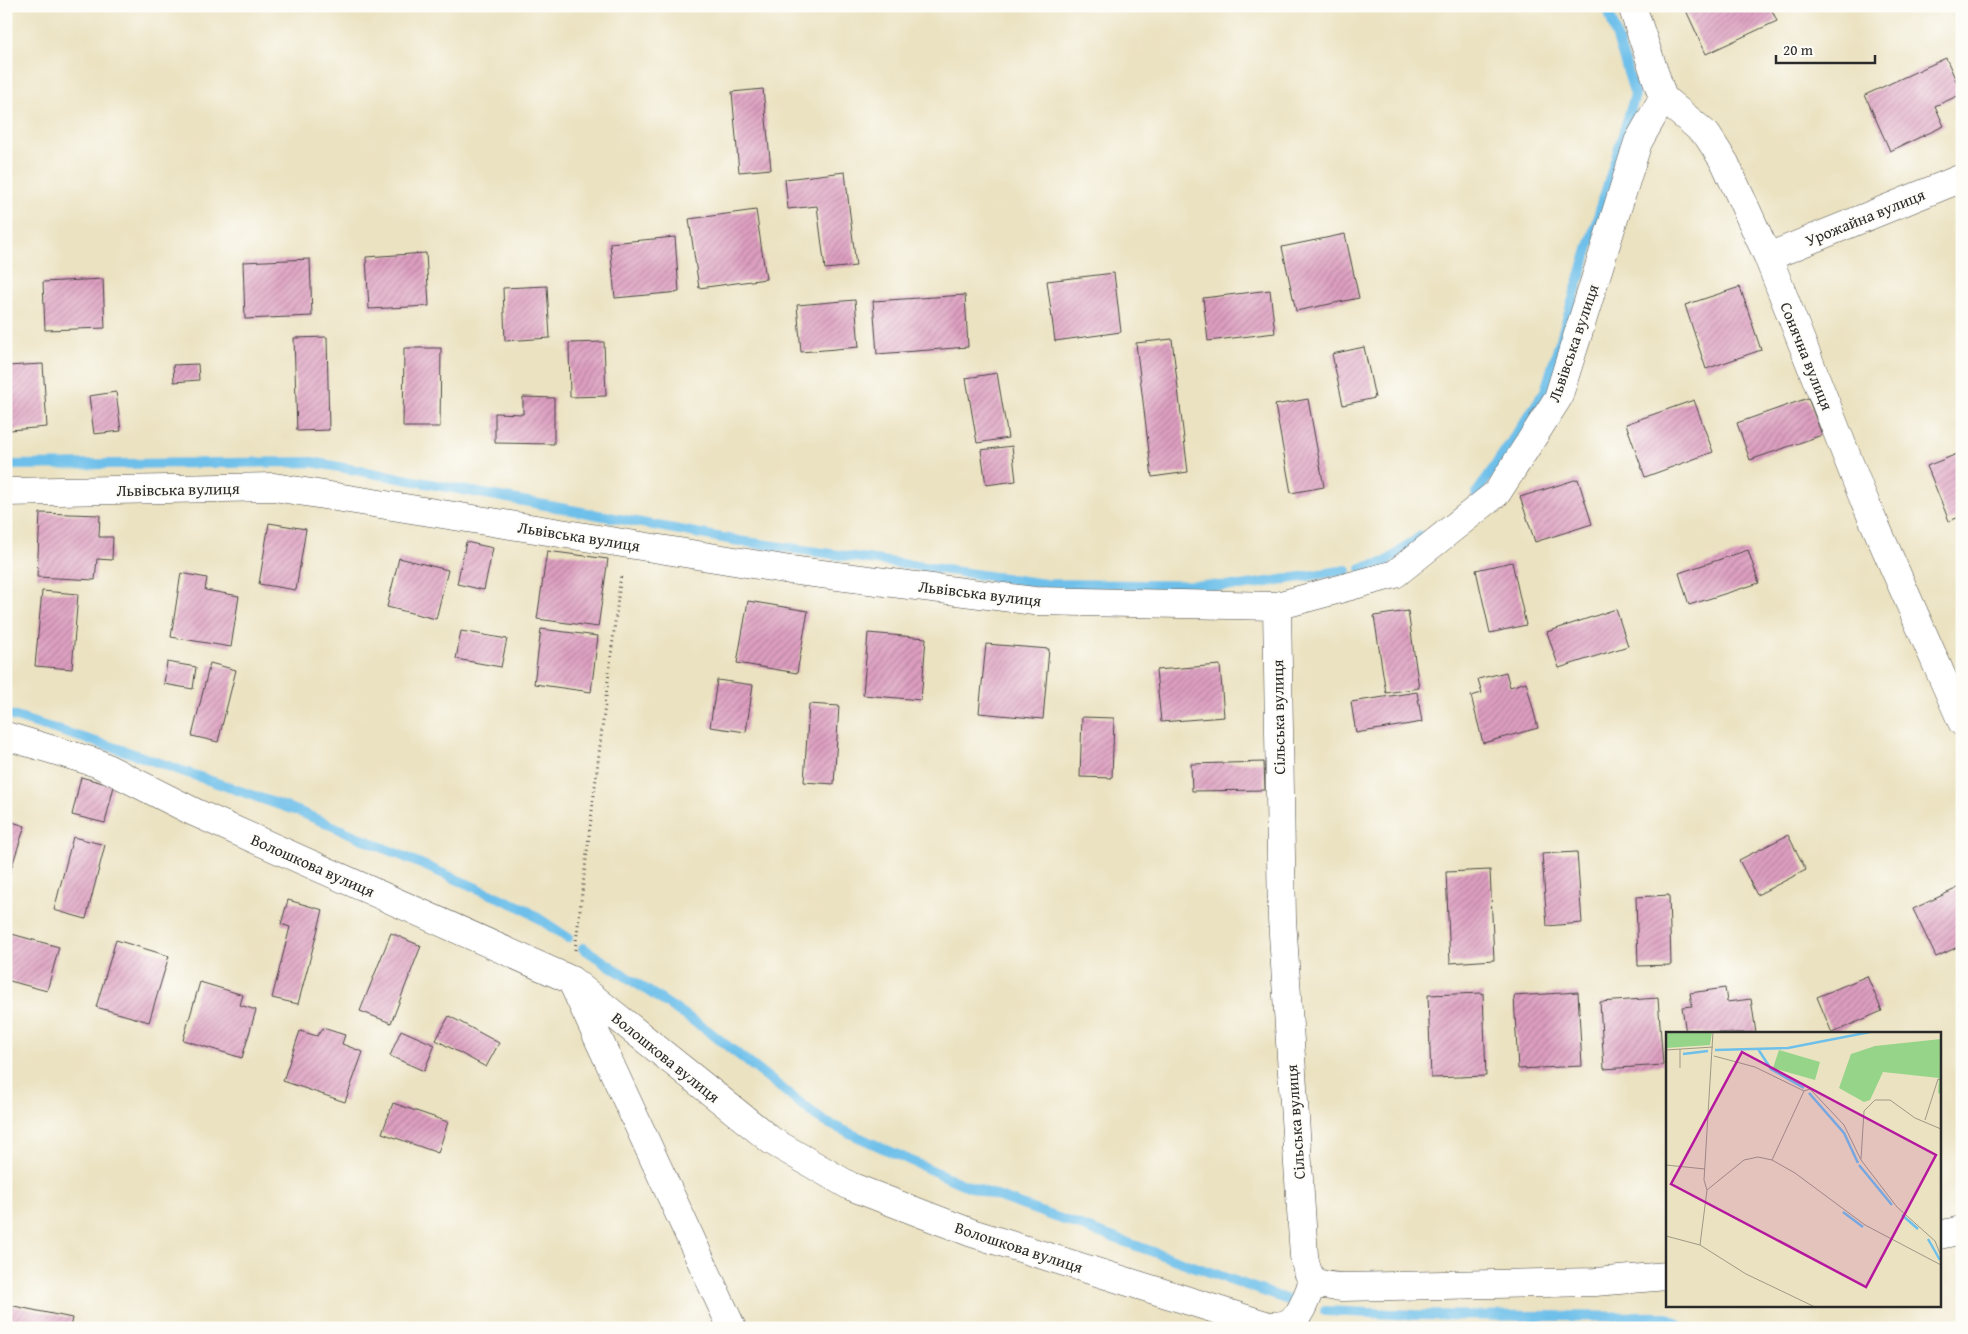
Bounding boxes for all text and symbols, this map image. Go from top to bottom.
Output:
scale bar [1776,32,1874,64]
text: 20 m [1783,39,1814,60]
street label: Урожайна вулиця [1801,182,1929,252]
street label: Львівська вулиця [1542,281,1604,405]
street label: Сонячна вулиця [1774,298,1840,414]
street label: Львівська вулиця [116,476,240,502]
street label: Львівська вулиця [516,514,642,558]
street label: Львівська вулиця [917,574,1043,612]
street label: Сільська вулиця [1265,659,1291,775]
street label: Волошкова вулиця [247,827,379,903]
street label: Волошкова вулиця [607,1006,725,1108]
inset map [1666,1032,1940,1306]
street label: Сільська вулиця [1279,1064,1311,1180]
street label: Волошкова вулиця [952,1215,1086,1279]

